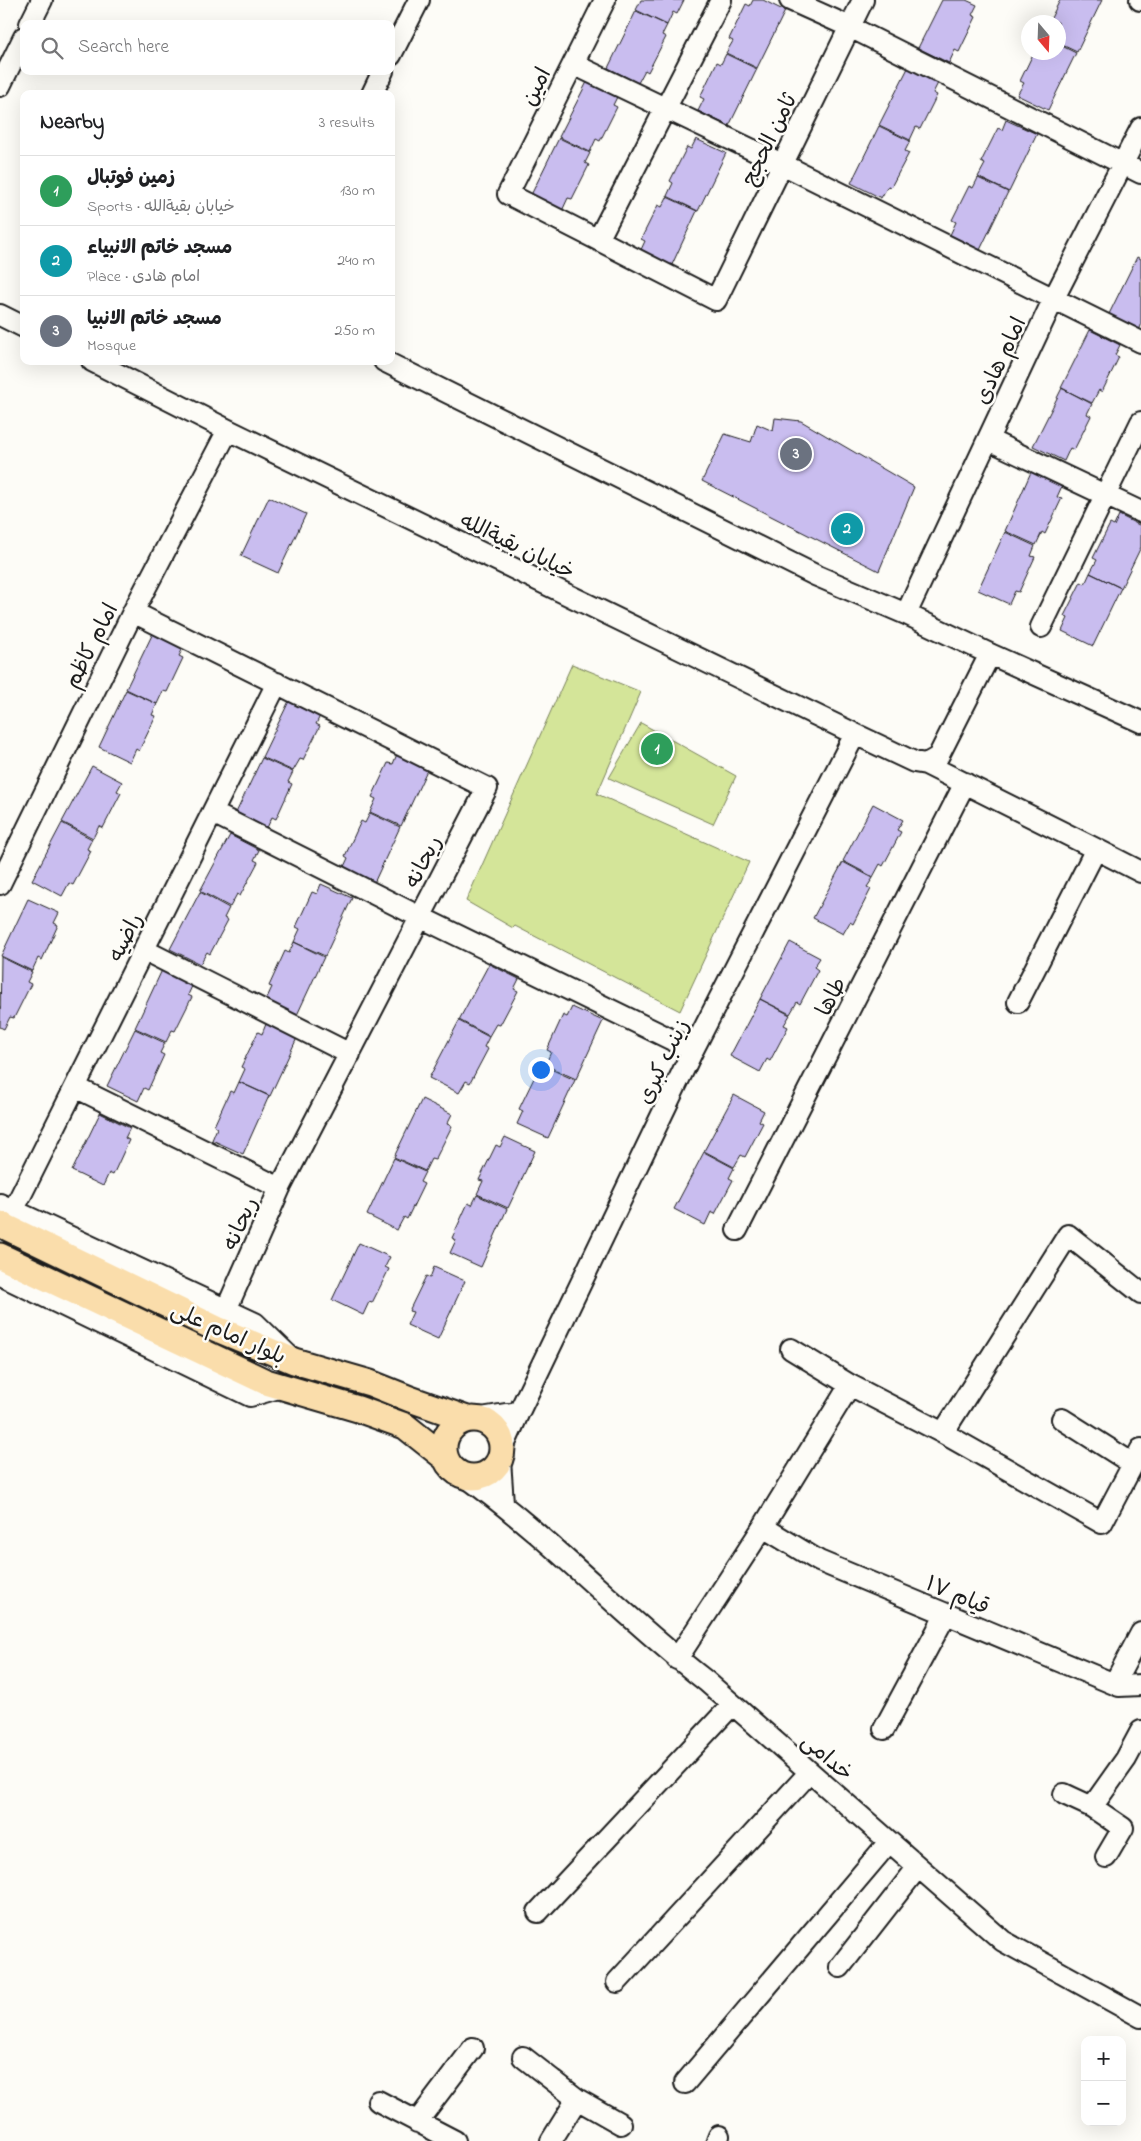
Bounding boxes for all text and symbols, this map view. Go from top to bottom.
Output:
north arrow [1021,15,1066,60]
search box [20,20,395,75]
icon: search [38,34,66,62]
text: Search here [78,34,169,61]
street label: امین [514,63,561,112]
street label: ثامن الحجج [735,88,807,192]
text: Nearby [40,108,104,138]
text: 3 results [319,111,375,135]
text: زمین فوتبال [87,165,175,192]
text: 1 [53,179,59,203]
text: 130 m [340,179,375,203]
text: Sports · خیابان بقیةالله [87,195,235,219]
text: مسجد خاتم الانبیاء [87,235,232,262]
text: 2 [52,249,60,273]
text: 240 m [337,249,375,273]
text: Place · امام هادی [87,265,200,289]
text: مسجد خاتم الانبیا [87,306,222,333]
street label: امام هادی [968,312,1036,410]
text: 3 [53,319,59,343]
text: 250 m [335,319,375,343]
text: Mosque [87,334,136,358]
pin: 3 [780,435,812,473]
street label: خیابان بقیةالله [454,506,580,589]
pin: 2 [831,510,863,548]
street label: امام کاظم [58,598,128,695]
pin: 1 [641,730,673,768]
street label: ریحانه [398,830,451,894]
street label: راضیه [101,908,153,969]
street label: طاها [809,972,856,1023]
street label: زینب کبری [630,1014,699,1110]
your location [528,1057,554,1083]
street label: ریحانه [216,1192,268,1256]
street label: بلوار امام علی [165,1295,290,1374]
street label: قیام ۱۷ [920,1569,994,1625]
street label: خدامی [793,1727,859,1790]
map controls [1081,2036,1126,2126]
button: + [1081,2036,1126,2081]
button: − [1081,2081,1126,2126]

